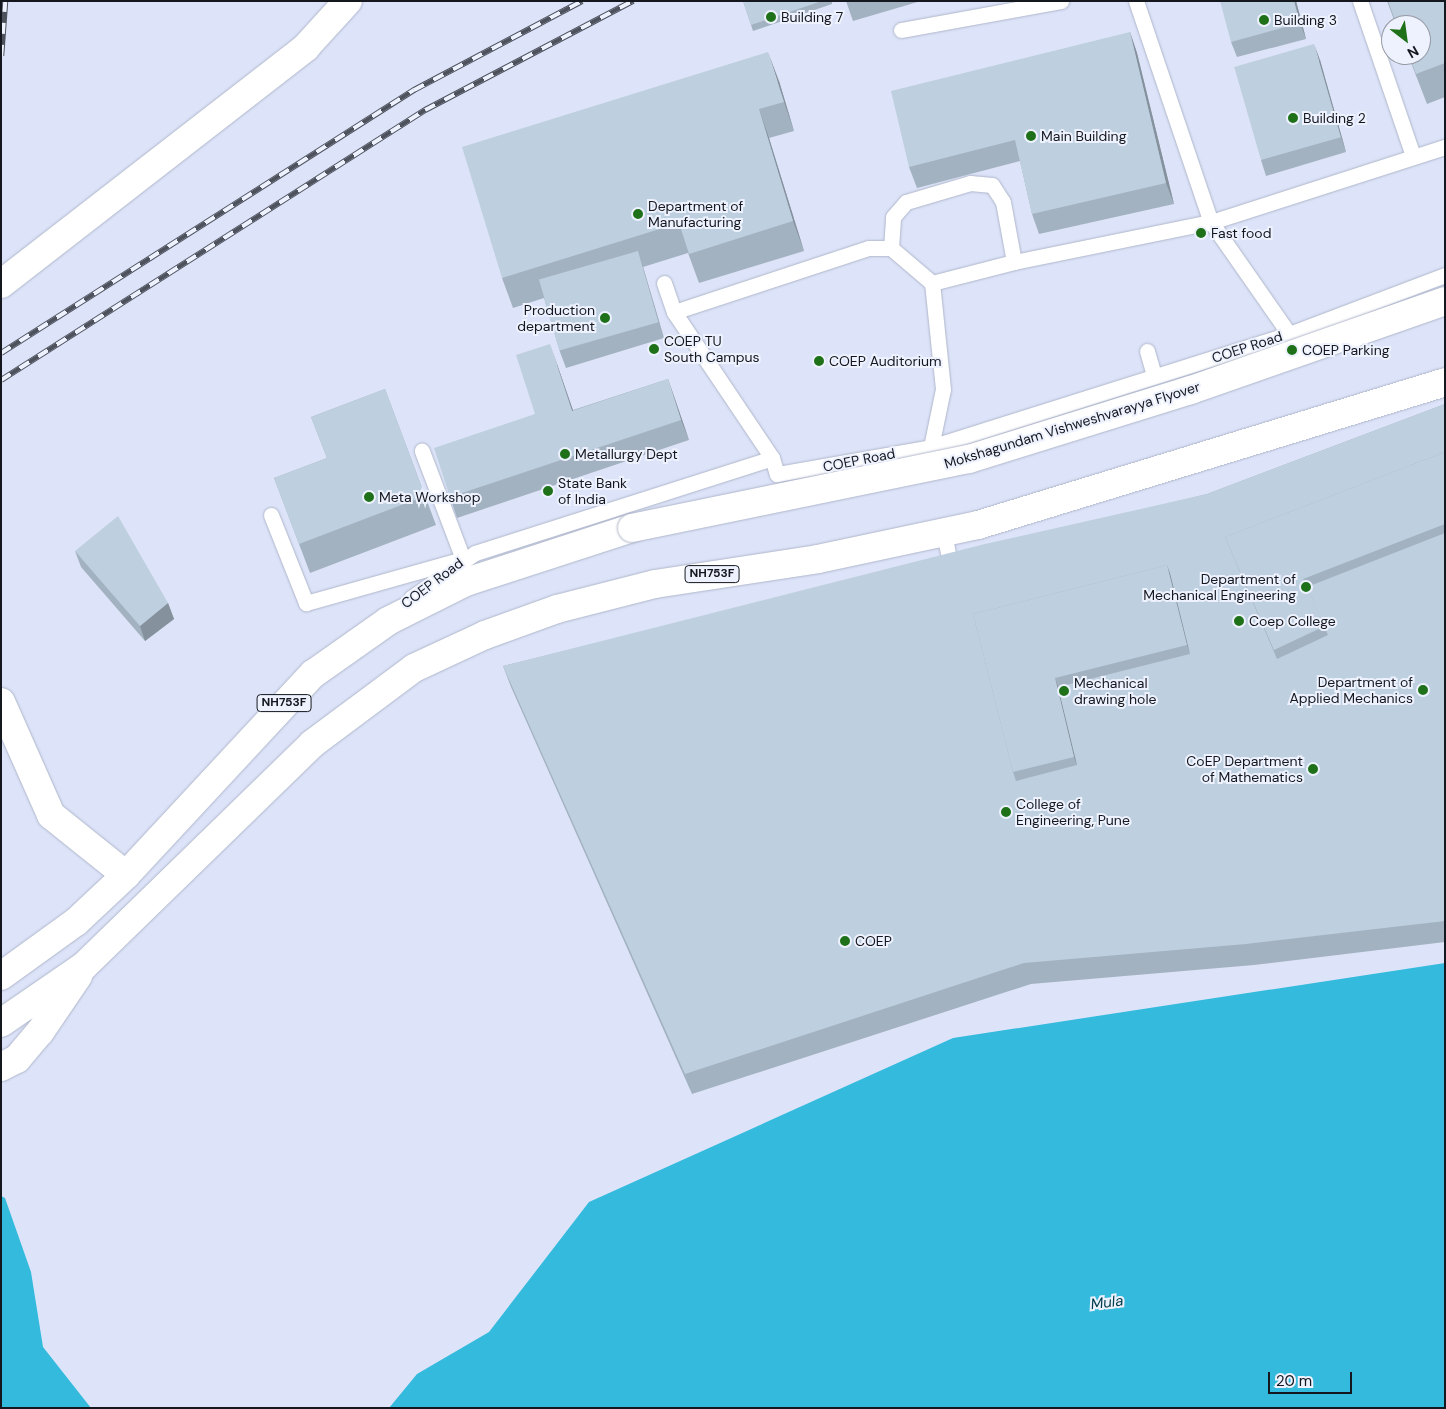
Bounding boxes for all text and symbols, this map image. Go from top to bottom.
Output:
place label: Building 7 [781,9,843,25]
marker: Building 7 [765,11,777,23]
place label: Building 3 [1274,12,1337,28]
marker: Building 3 [1258,14,1270,26]
north arrow [1381,15,1431,65]
text: N [1404,42,1422,62]
place label: Building 2 [1303,110,1366,126]
marker: Building 2 [1287,112,1299,124]
place label: Main Building [1041,128,1126,144]
marker: Main Building [1025,130,1037,142]
place label: Department of Manufacturing [648,198,743,230]
marker: Department of Manufacturing [632,208,644,220]
place label: Fast food [1211,225,1271,241]
marker: Fast food [1195,227,1207,239]
place label: Production department [517,302,595,334]
marker: Production department [599,312,611,324]
street label: COEP Road [1210,328,1284,366]
place label: COEP TU South Campus [664,333,760,366]
place label: COEP Parking [1302,342,1389,358]
marker: COEP TU South Campus [648,343,660,355]
marker: COEP Parking [1286,344,1298,356]
place label: COEP Auditorium [829,353,942,369]
marker: COEP Auditorium [813,355,825,367]
street label: Mokshagundam Vishweshvarayya Flyover [942,378,1202,472]
street label: COEP Road [821,445,897,475]
place label: Metallurgy Dept [575,446,678,462]
marker: Metallurgy Dept [559,448,571,460]
place label: State Bank of India [558,475,627,508]
marker: State Bank of India [542,485,554,497]
place label: Meta Workshop [379,489,480,505]
marker: Meta Workshop [363,491,375,503]
street label: COEP Road [398,554,466,612]
road number: NH753F [684,564,740,584]
place label: Department of Mechanical Engineering [1143,571,1296,604]
marker: Department of Mechanical Engineering [1300,581,1312,593]
place label: Coep College [1249,613,1336,629]
marker: Coep College [1233,615,1245,627]
place label: Department of Applied Mechanics [1289,674,1413,706]
place label: Mechanical drawing hole [1074,675,1156,708]
marker: Department of Applied Mechanics [1417,684,1429,696]
marker: Mechanical drawing hole [1058,685,1070,697]
road number: NH753F [256,694,312,712]
place label: CoEP Department of Mathematics [1186,753,1303,786]
marker: CoEP Department of Mathematics [1307,763,1319,775]
place label: College of Engineering, Pune [1016,796,1130,829]
marker: College of Engineering, Pune [1000,806,1012,818]
place label: COEP [855,933,892,949]
marker: COEP [839,935,851,947]
water label: Mula [1090,1292,1124,1314]
scale bar [1271,1362,1355,1394]
text: 20 m [1276,1371,1312,1391]

